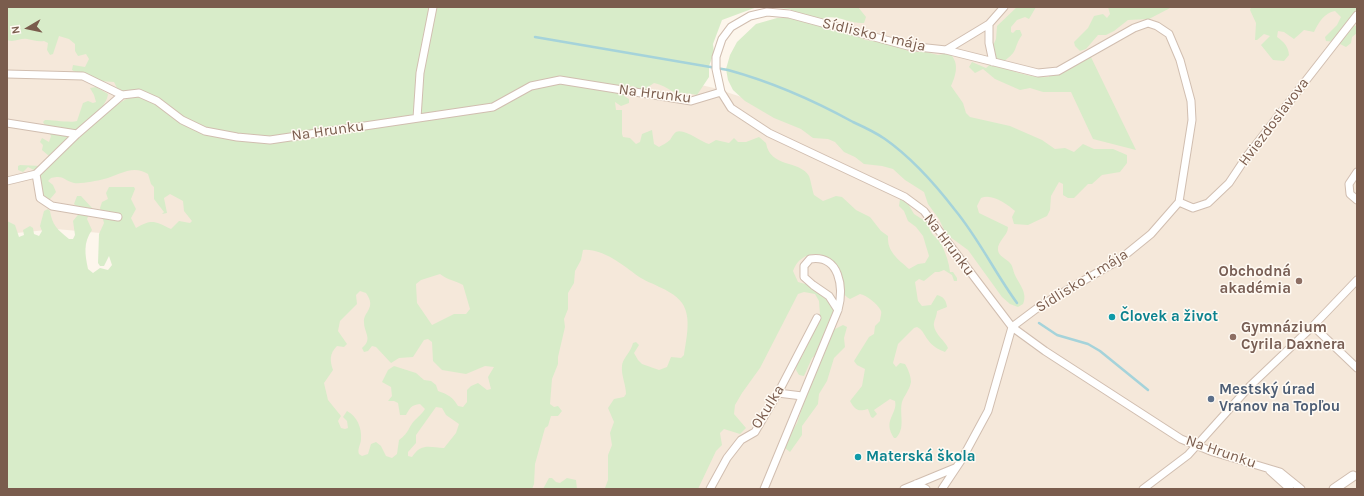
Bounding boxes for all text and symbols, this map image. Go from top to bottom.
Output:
north arrow [8,8,48,48]
street label: Sídlisko 1. mája [821,14,927,56]
text: N [9,25,23,35]
street label: Hviezdoslavova [1235,74,1313,170]
street label: Na Hrunku [618,81,692,107]
street label: Na Hrunku [291,117,365,145]
street label: Na Hrunku [920,210,978,280]
street label: Sídlisko 1. mája [1032,245,1132,317]
place label: Obchodná akadémia [1218,263,1291,298]
marker: Obchodná akadémia [1294,276,1304,286]
place label: Človek a život [1120,308,1218,326]
marker: Človek a život [1107,312,1117,322]
place label: Gymnázium Cyrila Daxnera [1241,319,1345,354]
marker: Gymnázium Cyrila Daxnera [1228,332,1238,342]
place label: Mestský úrad Vranov na Topľou [1219,381,1340,416]
street label: Okulka [748,382,788,432]
marker: Mestský úrad Vranov na Topľou [1206,394,1216,404]
street label: Na Hrunku [1183,432,1259,472]
place label: Materská škola [866,448,976,466]
marker: Materská škola [853,452,863,462]

